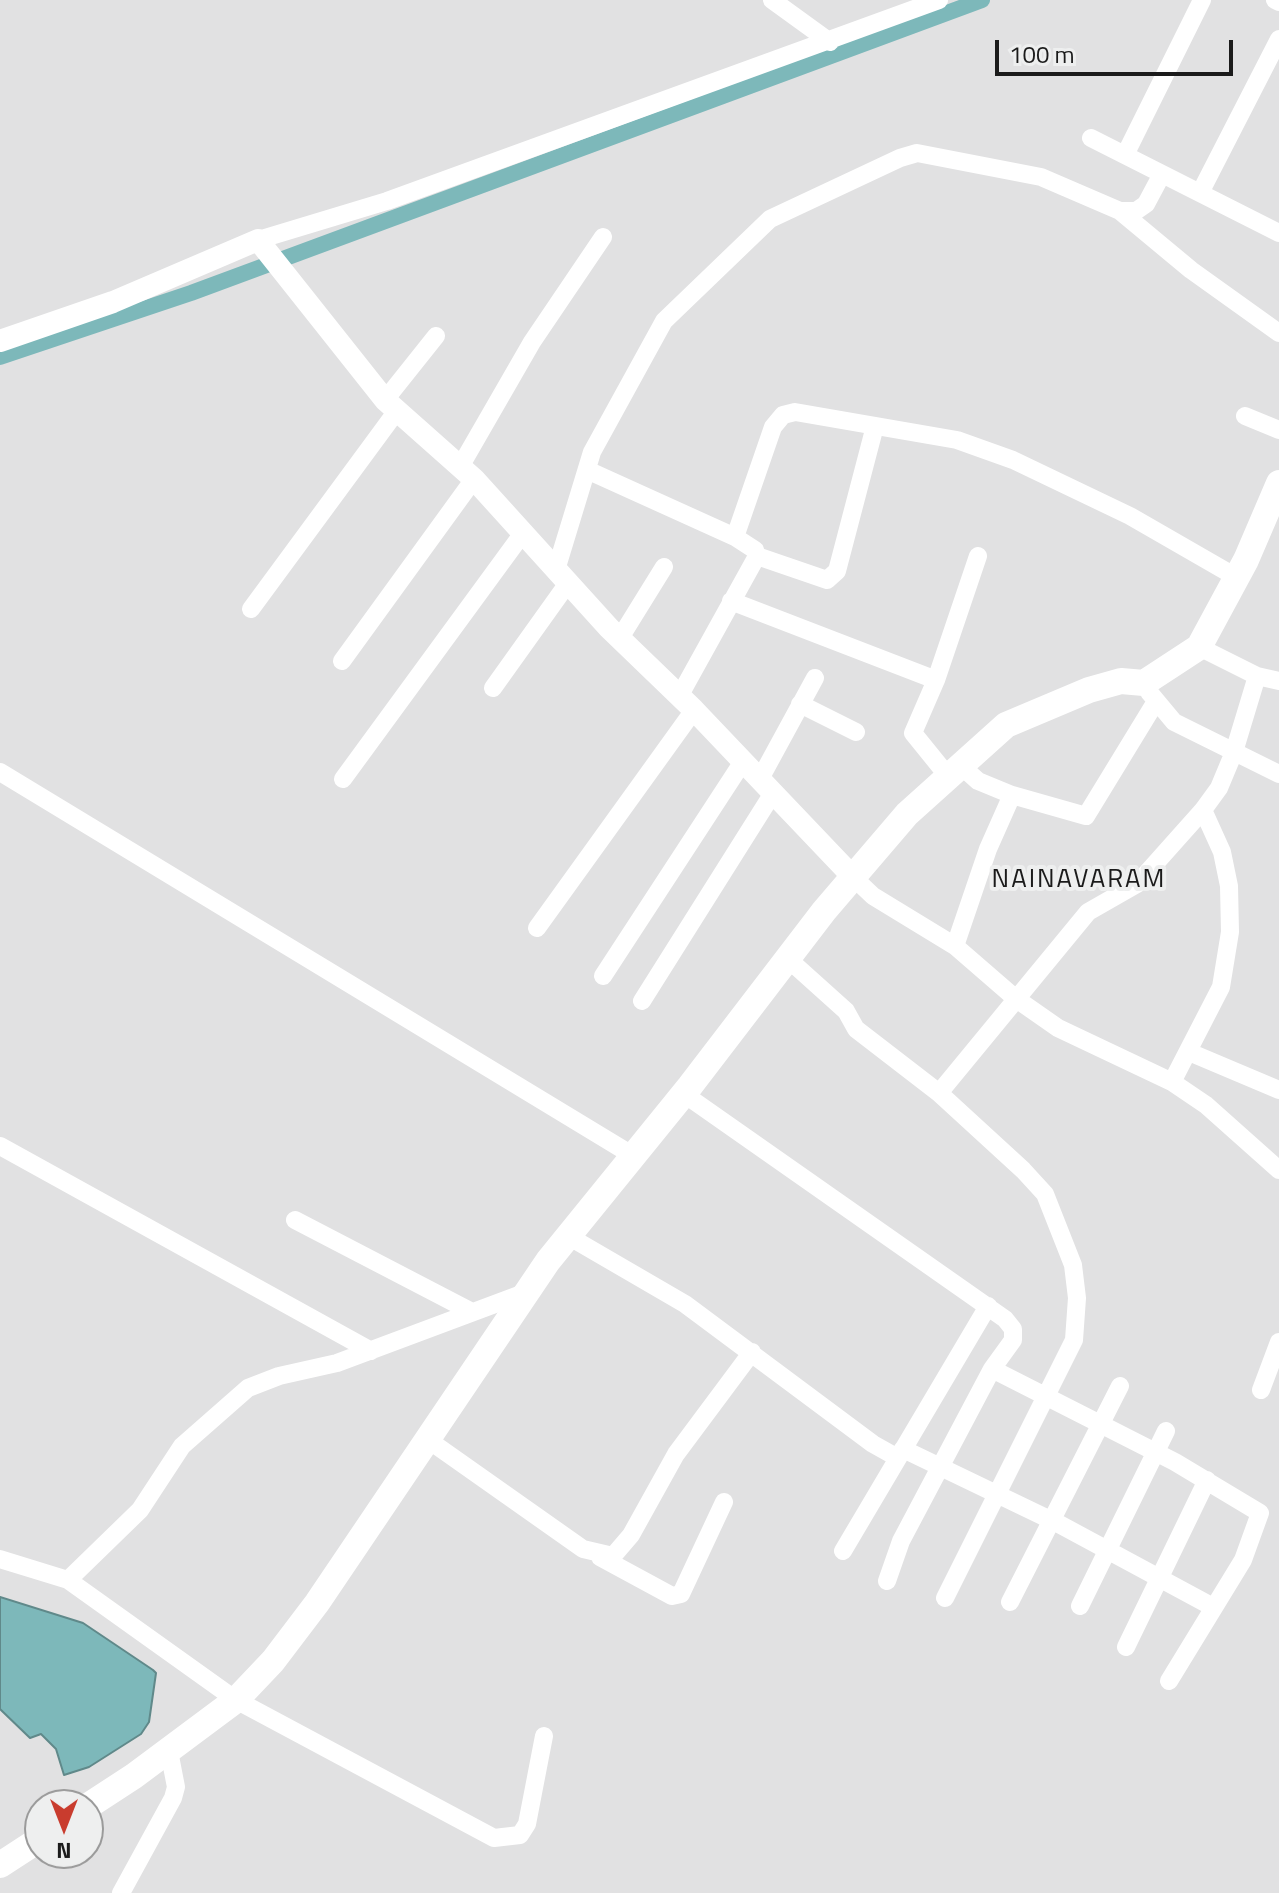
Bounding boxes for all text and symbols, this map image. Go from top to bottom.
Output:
scale bar [999,24,1237,74]
text: 100 m [1009,36,1075,72]
district label: NAINAVARAM [992,865,1166,897]
north arrow [24,1789,104,1869]
text: N [56,1834,72,1868]

